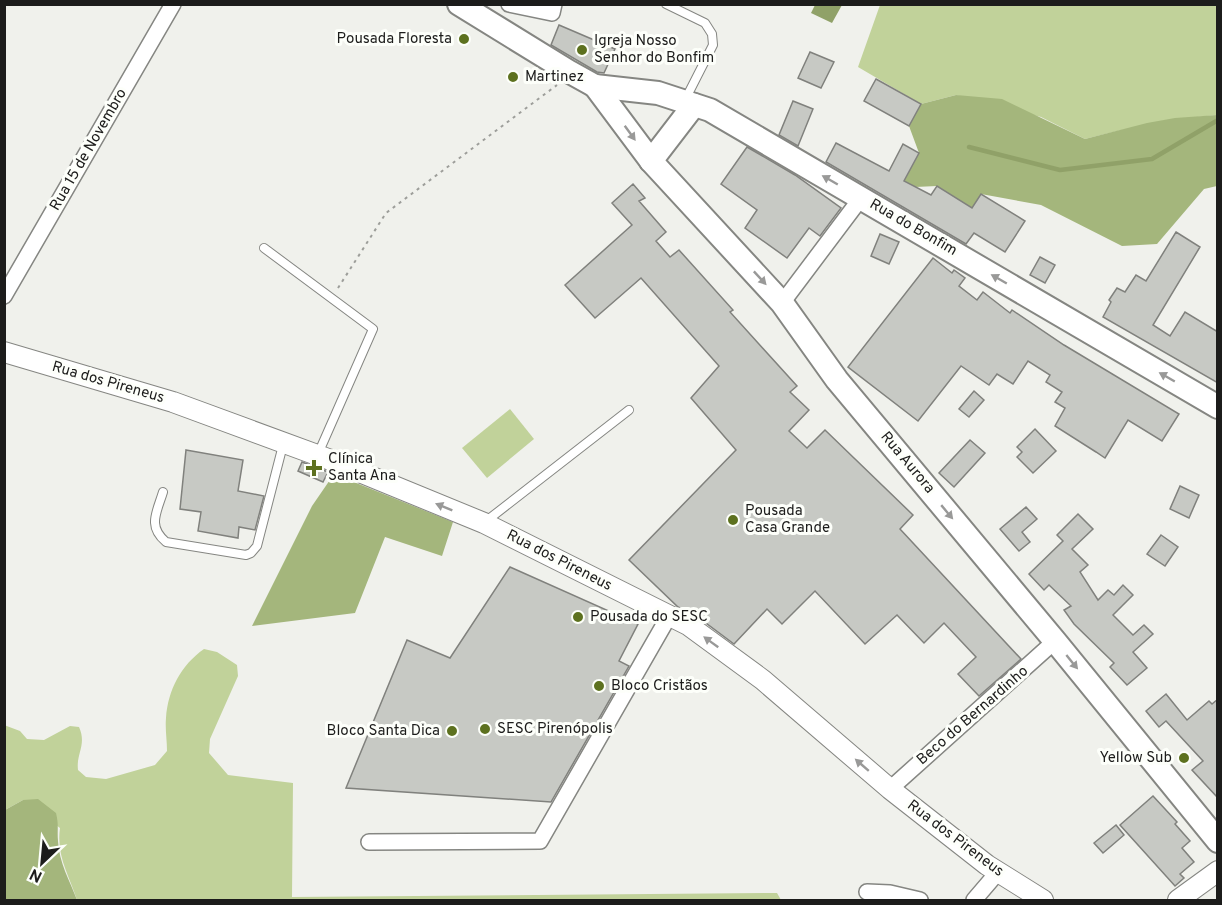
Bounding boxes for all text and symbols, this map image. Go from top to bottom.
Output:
place label: Pousada Floresta [337,30,452,49]
marker: Pousada Floresta [457,32,471,46]
place label: Igreja Nosso Senhor do Bonfim [594,32,714,68]
marker: Igreja Nosso Senhor do Bonfim [575,43,589,57]
place label: Martinez [525,68,584,87]
marker: Martinez [506,70,520,84]
street label: Rua 15 de Novembro [46,86,132,214]
one-way arrow [624,125,636,140]
one-way arrow [822,175,839,185]
street label: Rua do Bonfim [866,195,960,261]
one-way arrow [752,271,766,285]
one-way arrow [991,273,1007,284]
street label: Rua dos Pireneus [50,358,166,408]
one-way arrow [1159,372,1175,383]
street label: Rua Aurora [876,428,938,498]
place label: Clínica Santa Ana [328,450,396,486]
marker: Clínica Santa Ana [305,459,323,477]
one-way arrow [434,502,452,512]
place label: Pousada Casa Grande [745,502,830,538]
one-way arrow [941,504,954,520]
marker: Pousada Casa Grande [726,513,740,527]
street label: Rua dos Pireneus [503,526,615,596]
place label: Pousada do SESC [590,608,708,627]
marker: Pousada do SESC [571,610,585,624]
one-way arrow [703,636,719,648]
one-way arrow [1066,654,1079,670]
street label: Beco do Bernardinho [913,662,1033,770]
place label: Bloco Cristãos [611,677,708,696]
marker: Bloco Cristãos [592,679,606,693]
place label: SESC Pirenópolis [497,720,613,739]
place label: Bloco Santa Dica [327,722,440,741]
marker: SESC Pirenópolis [478,722,492,736]
marker: Bloco Santa Dica [445,724,459,738]
place label: Yellow Sub [1100,749,1172,768]
marker: Yellow Sub [1177,751,1191,765]
one-way arrow [855,759,870,772]
street label: Rua dos Pireneus [903,796,1007,882]
north arrow [12,833,72,893]
text: N [27,863,46,886]

